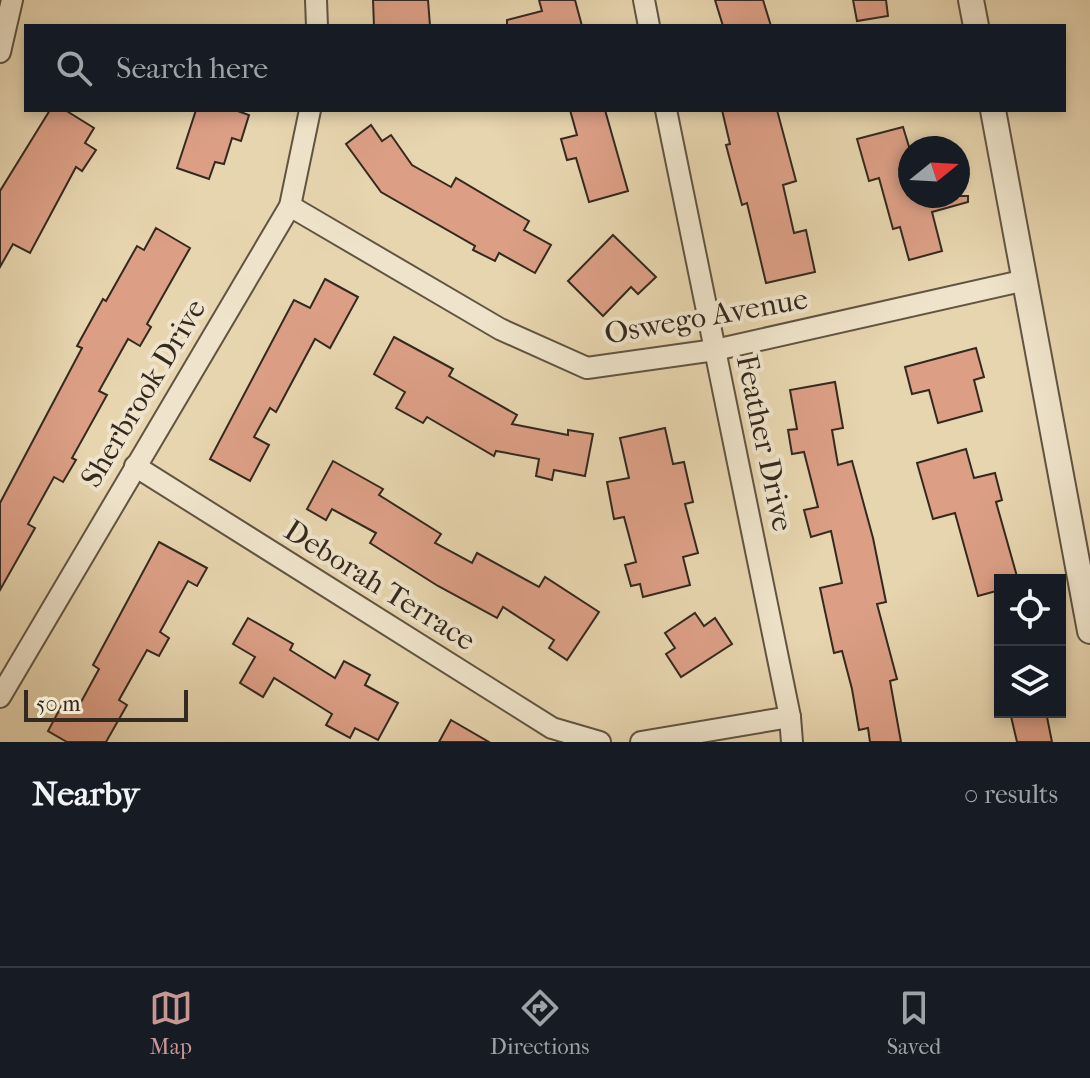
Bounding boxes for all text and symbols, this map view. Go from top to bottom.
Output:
search box [24,24,1066,112]
icon: search [52,46,96,90]
text: Search here [116,51,268,86]
north arrow [898,136,970,208]
street label: Oswego Avenue [602,281,811,352]
street label: Sherbrook Drive [74,293,213,494]
street label: Feather Drive [729,352,800,535]
street label: Deborah Terrace [278,513,482,658]
map controls [994,574,1066,718]
button: locate [994,574,1066,646]
button: layers [994,646,1066,718]
scale bar [24,686,188,722]
text: 50 m [36,691,81,717]
text: Nearby [32,774,139,814]
text: 0 results [964,779,1058,810]
tab: Map [149,986,193,1060]
tab: Directions [490,986,589,1060]
tab: Saved [887,986,941,1060]

